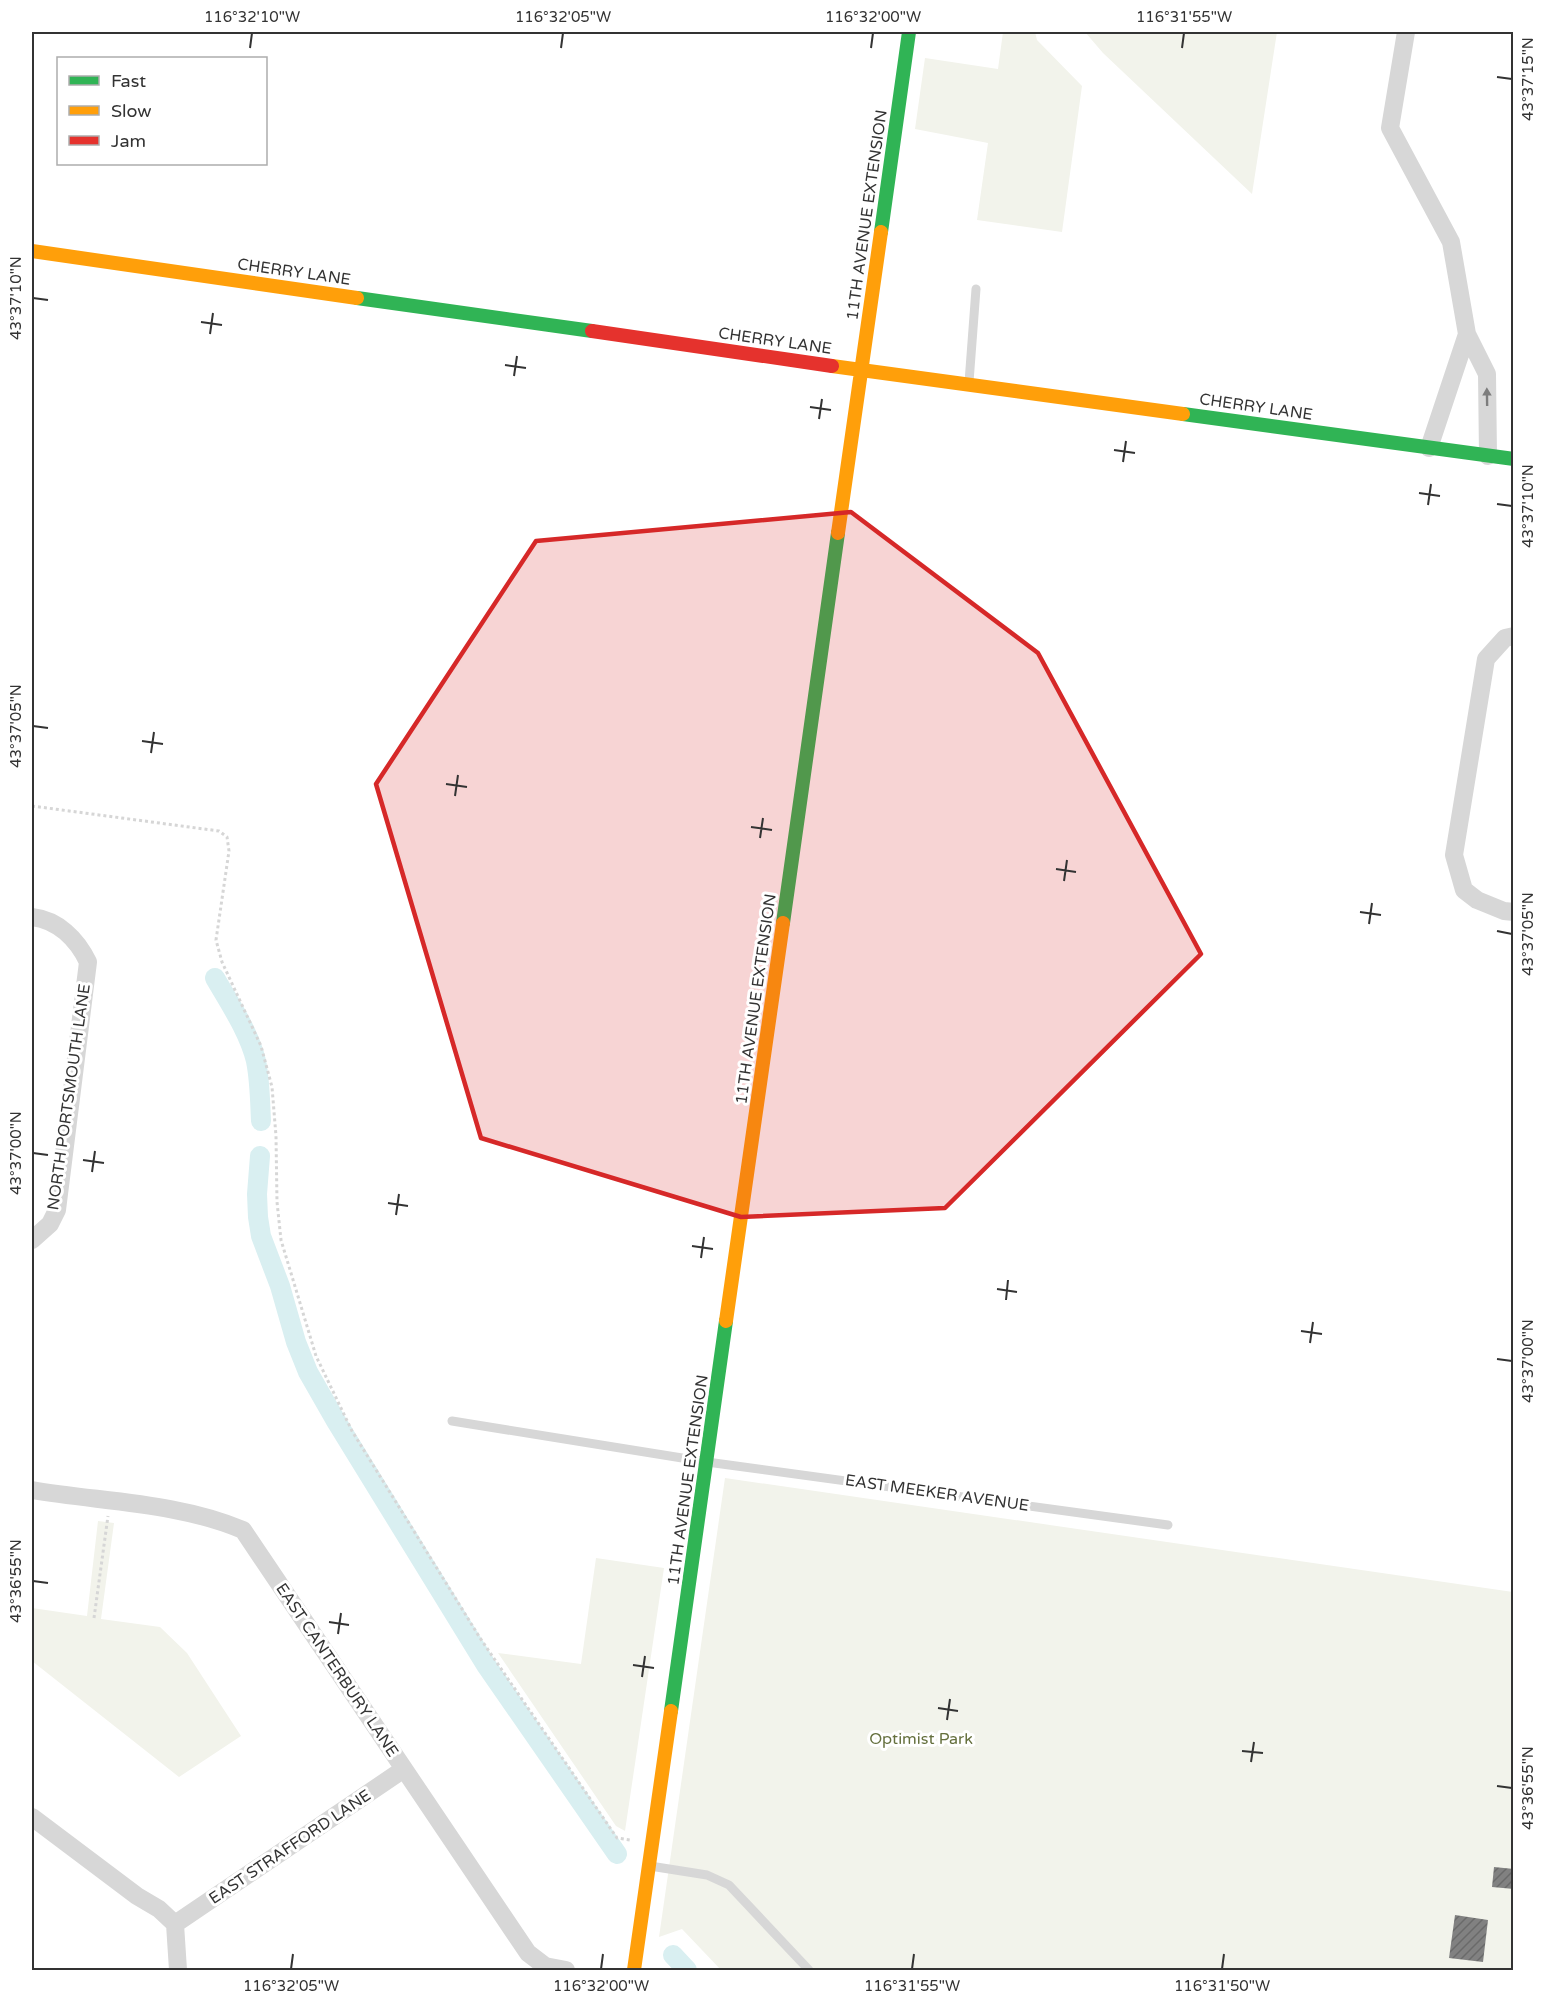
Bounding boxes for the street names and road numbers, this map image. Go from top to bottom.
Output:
street label: 11TH AVENUE EXTENSION [842,108,892,322]
street label: CHERRY LANE [236,254,352,290]
street label: CHERRY LANE [717,323,833,359]
street label: CHERRY LANE [1198,389,1314,425]
street label: 11TH AVENUE EXTENSION [731,892,781,1106]
street label: NORTH PORTSMOUTH LANE [43,983,95,1211]
street label: 11TH AVENUE EXTENSION [663,1373,713,1587]
street label: EAST MEEKER AVENUE [844,1470,1030,1516]
street label: EAST CANTERBURY LANE [271,1579,403,1761]
street label: EAST STRAFFORD LANE [205,1785,375,1909]

